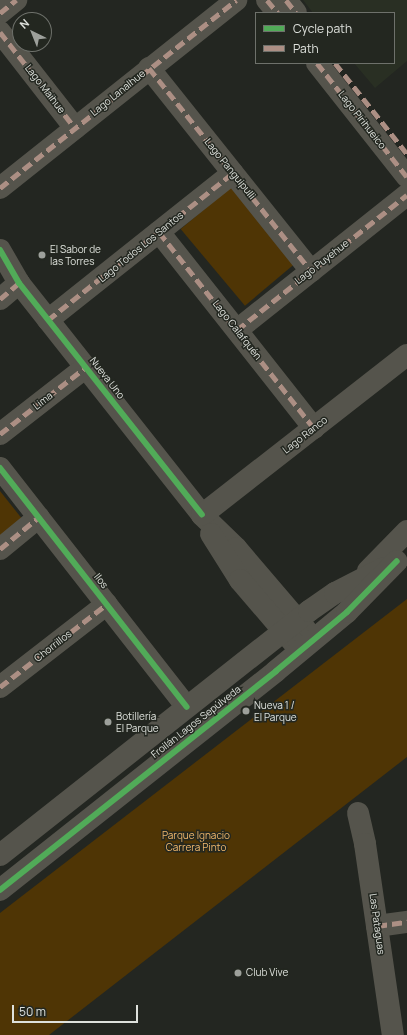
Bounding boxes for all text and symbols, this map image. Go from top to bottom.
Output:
north arrow [12,12,52,52]
legend [255,12,395,64]
text: N [16,15,32,32]
text: Cycle path [293,20,352,37]
text: Path [293,40,319,57]
street label: Lago Maihue [22,62,68,116]
street label: Lago Lanalhue [88,67,148,119]
street label: Lago Pirihueico [336,89,388,151]
street label: Lago Panguipulli [202,136,258,202]
street label: Lago Todos Los Santos [96,209,186,285]
street label: Lago Puyehue [293,237,351,287]
place label: El Sabor de las Torres [50,243,101,266]
marker: El Sabor de las Torres [37,250,47,260]
street label: Lago Calafquén [210,298,264,362]
street label: Nueva Uno [87,355,127,401]
street label: Lima [31,390,55,412]
street label: Lago Ranco [280,414,330,456]
street label: Ilos [91,571,111,591]
street label: Chorrillos [32,628,74,664]
street label: Froilán Lagos Sepúlveda [149,683,243,761]
place label: Nueva 1 / El Parque [254,699,297,722]
marker: Nueva 1 / El Parque [241,706,251,716]
place label: Botillería El Parque [116,710,159,734]
marker: Botillería El Parque [103,717,113,727]
park label: Parque Ignacio Carrera Pinto [162,829,230,852]
street label: Las Pataguas [367,893,387,955]
place label: Club Vive [246,967,288,979]
marker: Club Vive [233,968,243,978]
scale bar [14,997,140,1023]
text: 50 m [19,1003,46,1020]

